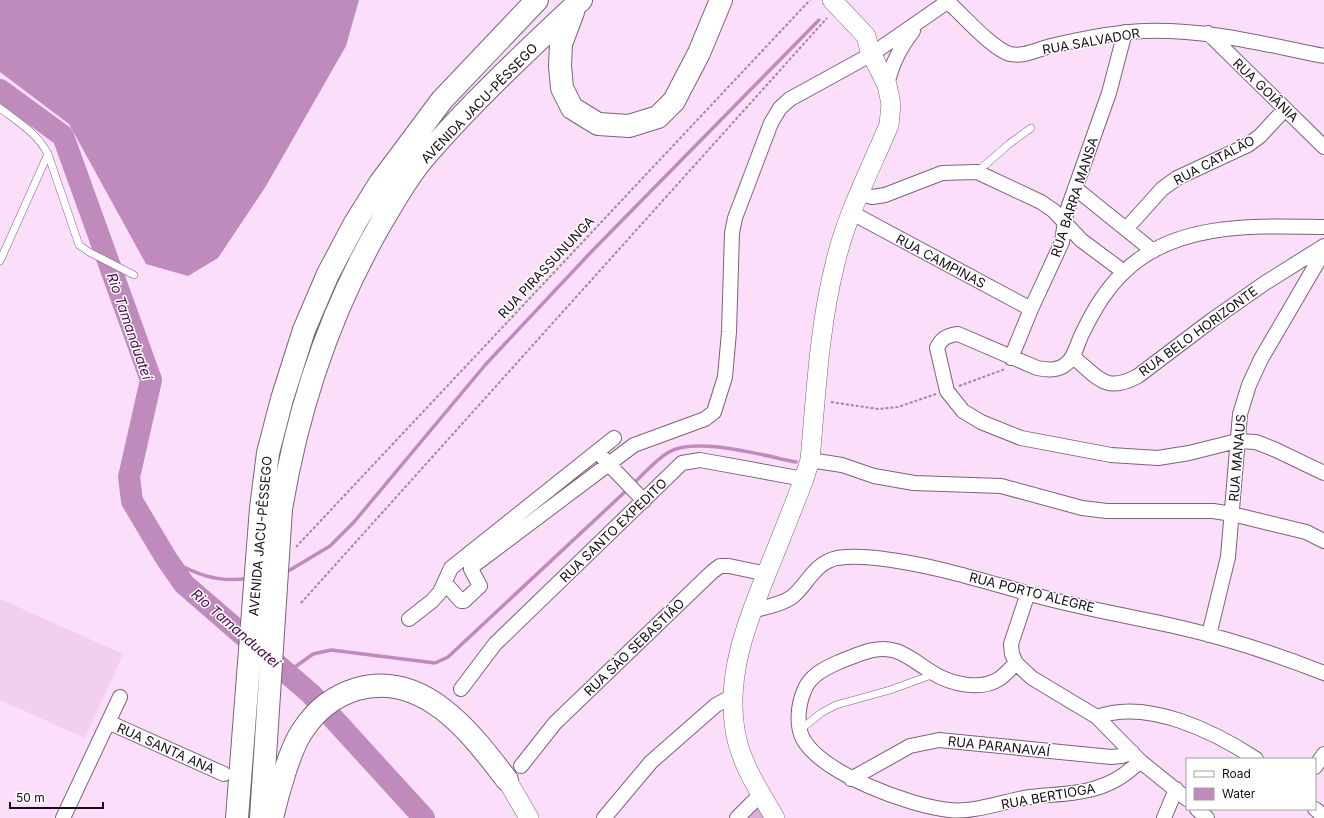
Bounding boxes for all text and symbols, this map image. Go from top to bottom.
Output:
street label: RUA SALVADOR [1041,25,1141,57]
street label: AVENIDA JACU-PÊSSEGO [417,40,541,166]
street label: RUA GOIÂNIA [1230,55,1302,125]
street label: RUA CATALÃO [1171,132,1257,188]
street label: RUA BARRA MANSA [1047,135,1101,259]
street label: RUA PIRASSUNUNGA [495,213,597,321]
street label: RUA CAMPINAS [893,231,989,291]
water label: Rio Tamanduateí [104,270,157,383]
street label: RUA BELO HORIZONTE [1136,283,1260,379]
street label: RUA MANAUS [1225,414,1249,502]
street label: AVENIDA JACU-PÊSSEGO [245,455,275,617]
street label: RUA SANTO EXPEDITO [556,475,670,585]
street label: RUA PORTO ALEGRE [968,569,1096,615]
water label: Rio Tamanduateí [188,585,285,672]
street label: RUA SÃO SEBASTIÃO [581,595,688,699]
street label: RUA SANTA ANA [115,719,217,777]
street label: RUA PARANAVAÍ [947,733,1051,759]
legend [1186,758,1316,810]
text: Road [1222,766,1251,781]
street label: RUA BERTIOGA [1000,780,1096,812]
scale bar [10,784,103,810]
text: Water [1222,786,1256,801]
text: 50 m [16,790,45,805]

